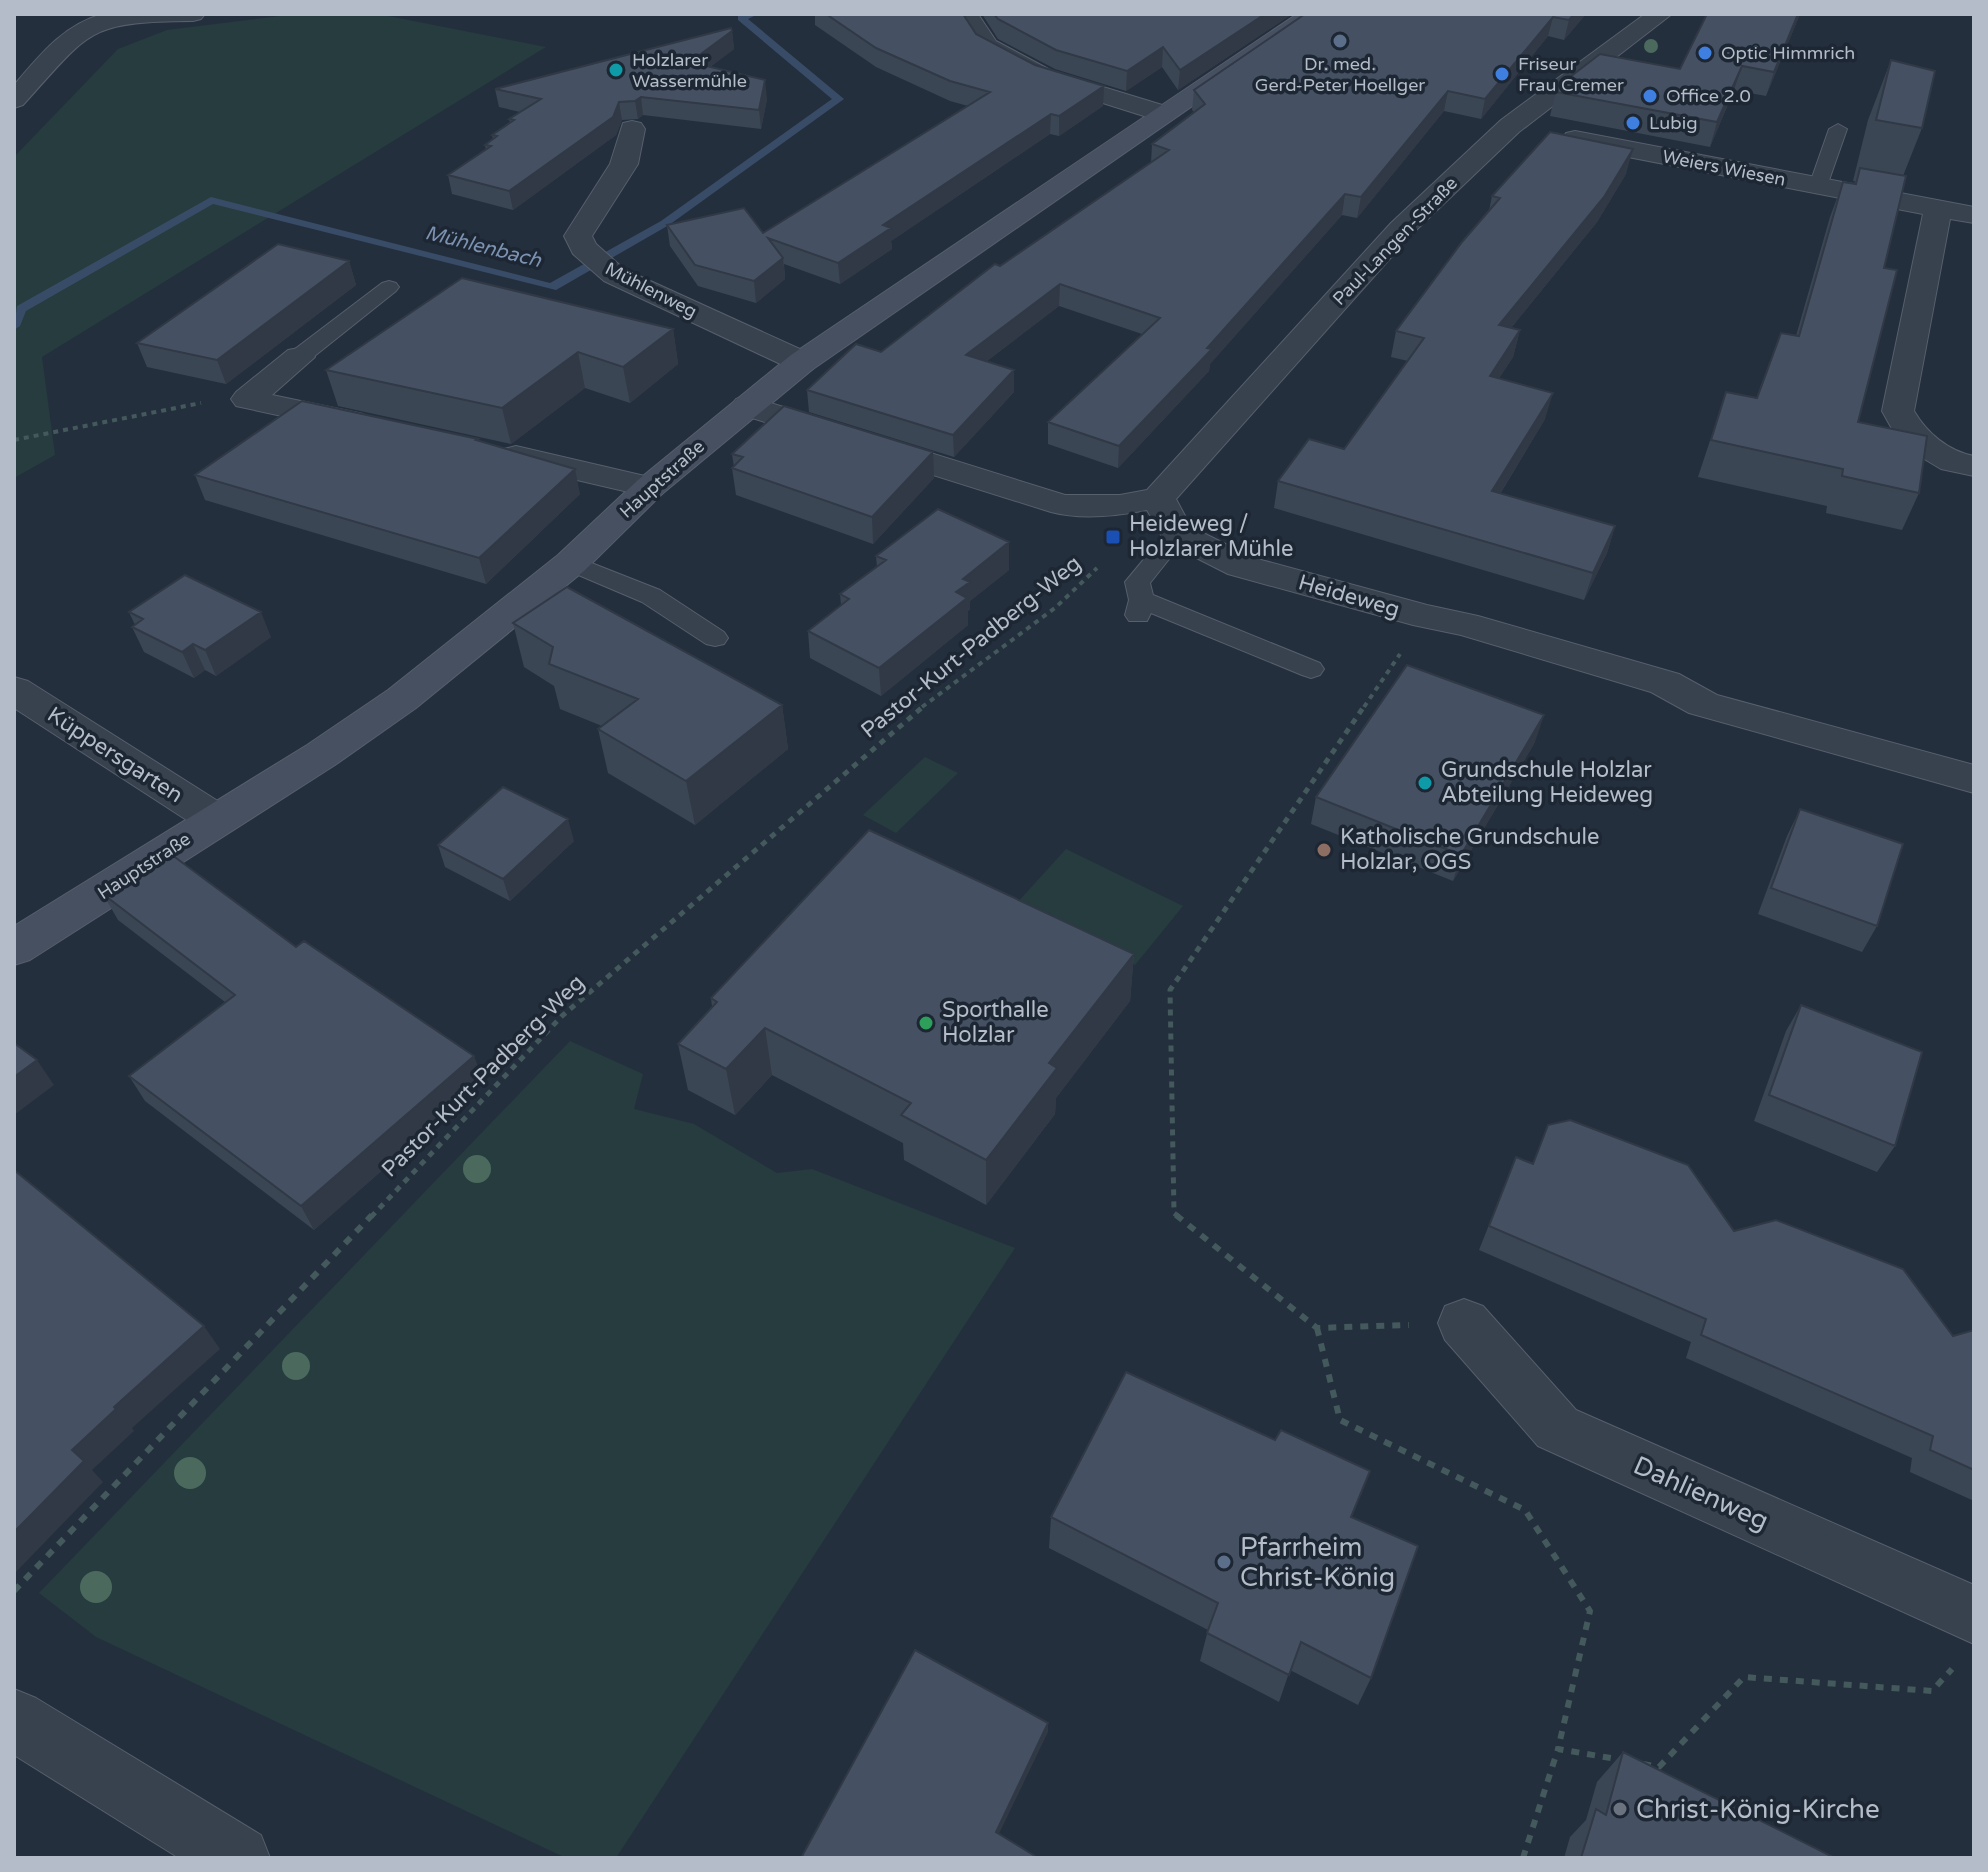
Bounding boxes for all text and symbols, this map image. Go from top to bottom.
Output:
marker: Dr. med. Gerd-Peter Hoellger [1331,32,1349,50]
place label: Optic Himmrich [1721,42,1855,64]
marker: Optic Himmrich [1696,44,1714,62]
place label: Holzlarer Wassermühle [632,49,747,92]
place label: Dr. med. Gerd-Peter Hoellger [1255,53,1425,96]
place label: Friseur Frau Cremer [1518,53,1624,96]
marker: Holzlarer Wassermühle [607,61,625,79]
marker: Friseur Frau Cremer [1493,65,1511,83]
place label: Office 2.0 [1666,85,1751,107]
marker: Office 2.0 [1641,87,1659,105]
place label: Lubig [1649,112,1698,134]
marker: Lubig [1624,114,1642,132]
street label: Weiers Wiesen [1661,145,1787,191]
street label: Paul-Langen-Straße [1328,172,1462,310]
water label: Mühlenbach [423,221,544,273]
street label: Mühlenweg [601,257,701,323]
street label: Hauptstraße [615,435,709,523]
place label: Heideweg / Holzlarer Mühle [1129,511,1293,562]
marker: Heideweg / Holzlarer Mühle [1104,528,1122,546]
street label: Pastor-Kurt-Padberg-Weg [856,550,1086,744]
street label: Heideweg [1295,569,1403,623]
street label: Küppersgarten [42,702,188,808]
place label: Grundschule Holzlar Abteilung Heideweg [1441,757,1653,808]
marker: Grundschule Holzlar Abteilung Heideweg [1416,774,1434,792]
place label: Katholische Grundschule Holzlar, OGS [1340,824,1600,875]
street label: Hauptstraße [93,828,195,904]
marker: Katholische Grundschule Holzlar, OGS [1315,841,1333,859]
street label: Pastor-Kurt-Padberg-Weg [376,969,590,1183]
place label: Sporthalle Holzlar [942,997,1049,1048]
marker: Sporthalle Holzlar [917,1014,935,1032]
street label: Dahlienweg [1629,1449,1773,1537]
place label: Pfarrheim Christ-König [1240,1532,1395,1593]
marker: Pfarrheim Christ-König [1215,1553,1233,1571]
place label: Christ-König-Kirche [1636,1794,1880,1825]
marker: Christ-König-Kirche [1611,1800,1629,1818]

